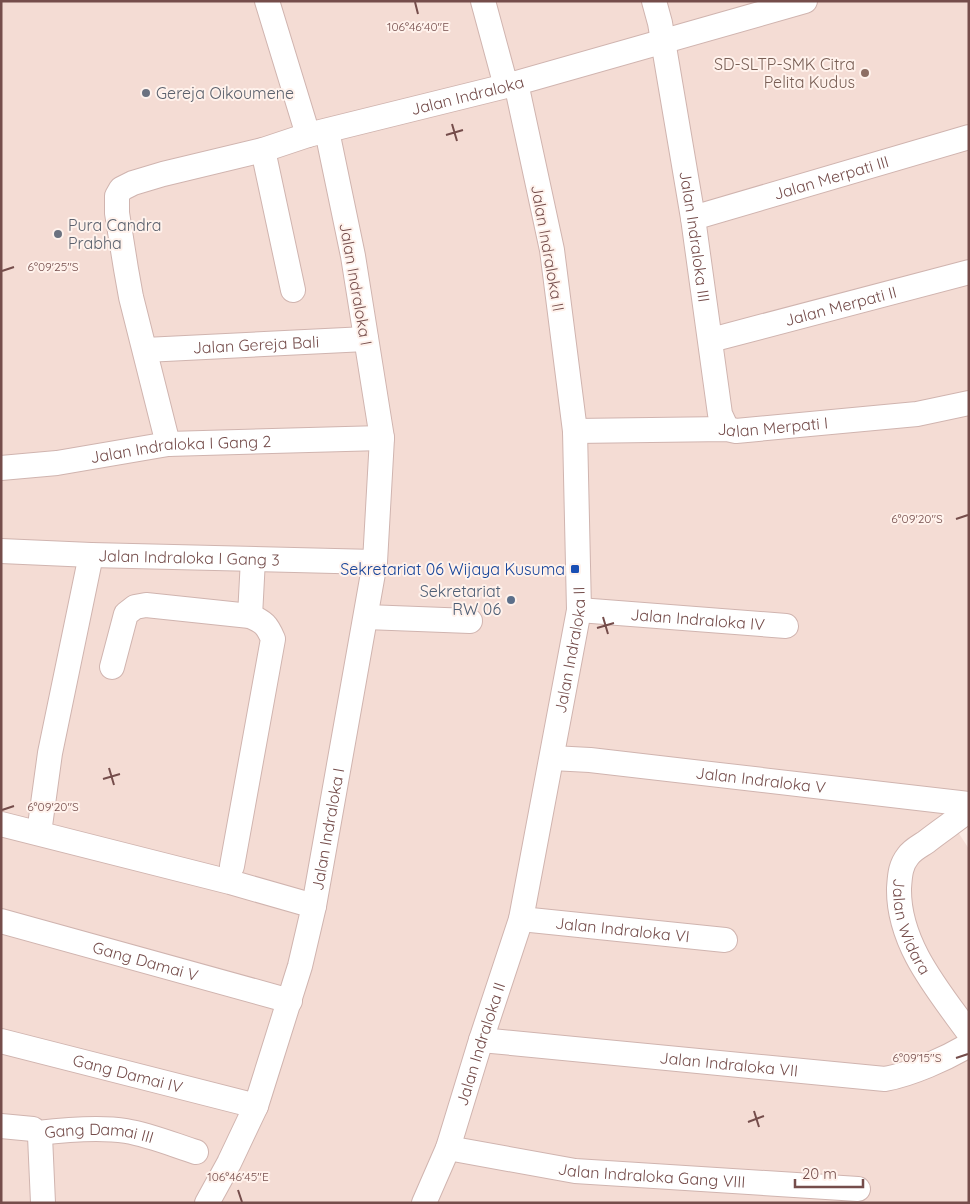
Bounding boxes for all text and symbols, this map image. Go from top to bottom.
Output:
text: 106°46'40"E [387,19,449,34]
place label: SD-SLTP-SMK Citra Pelita Kudus [714,54,855,92]
marker: SD-SLTP-SMK Citra Pelita Kudus [859,67,871,79]
street label: Jalan Indraloka [409,71,526,119]
place label: Gereja Oikoumene [156,83,294,103]
marker: Gereja Oikoumene [140,87,152,99]
street label: Jalan Merpati III [771,151,891,204]
street label: Jalan Indraloka III [675,169,714,303]
street label: Jalan Indraloka II [527,183,569,313]
place label: Pura Candra Prabha [68,215,161,253]
street label: Jalan Indraloka I [335,221,377,347]
marker: Pura Candra Prabha [52,228,64,240]
text: 6°09'25"S [27,259,79,274]
street label: Jalan Merpati II [782,282,899,330]
street label: Jalan Gereja Bali [192,331,320,358]
street label: Jalan Merpati I [717,412,829,441]
street label: Jalan Indraloka I Gang 2 [88,431,272,467]
text: 6°09'20"S [891,511,943,526]
street label: Jalan Indraloka I Gang 3 [98,545,280,570]
place label: Sekretariat 06 Wijaya Kusuma [340,559,565,579]
marker: Sekretariat 06 Wijaya Kusuma [569,563,581,575]
place label: Sekretariat RW 06 [420,581,501,619]
street label: Jalan Indraloka II [550,586,589,715]
marker: Sekretariat RW 06 [505,594,517,606]
street label: Jalan Indraloka IV [630,604,766,634]
street label: Jalan Indraloka V [695,762,827,797]
street label: Jalan Indraloka I [307,766,348,892]
text: 6°09'20"S [27,799,79,814]
street label: Jalan Widara [889,878,935,978]
street label: Jalan Indraloka VI [554,913,691,946]
street label: Gang Damai V [91,937,201,985]
street label: Jalan Indraloka II [452,980,509,1108]
street label: Jalan Indraloka VII [659,1047,799,1081]
street label: Gang Damai IV [71,1050,185,1097]
text: 6°09'15"S [893,1050,942,1065]
street label: Gang Damai III [43,1119,156,1147]
scale bar [795,1156,862,1188]
street label: Jalan Indraloka Gang VIII [557,1158,746,1192]
text: 20 m [802,1164,837,1183]
text: 106°46'45"E [207,1169,269,1184]

